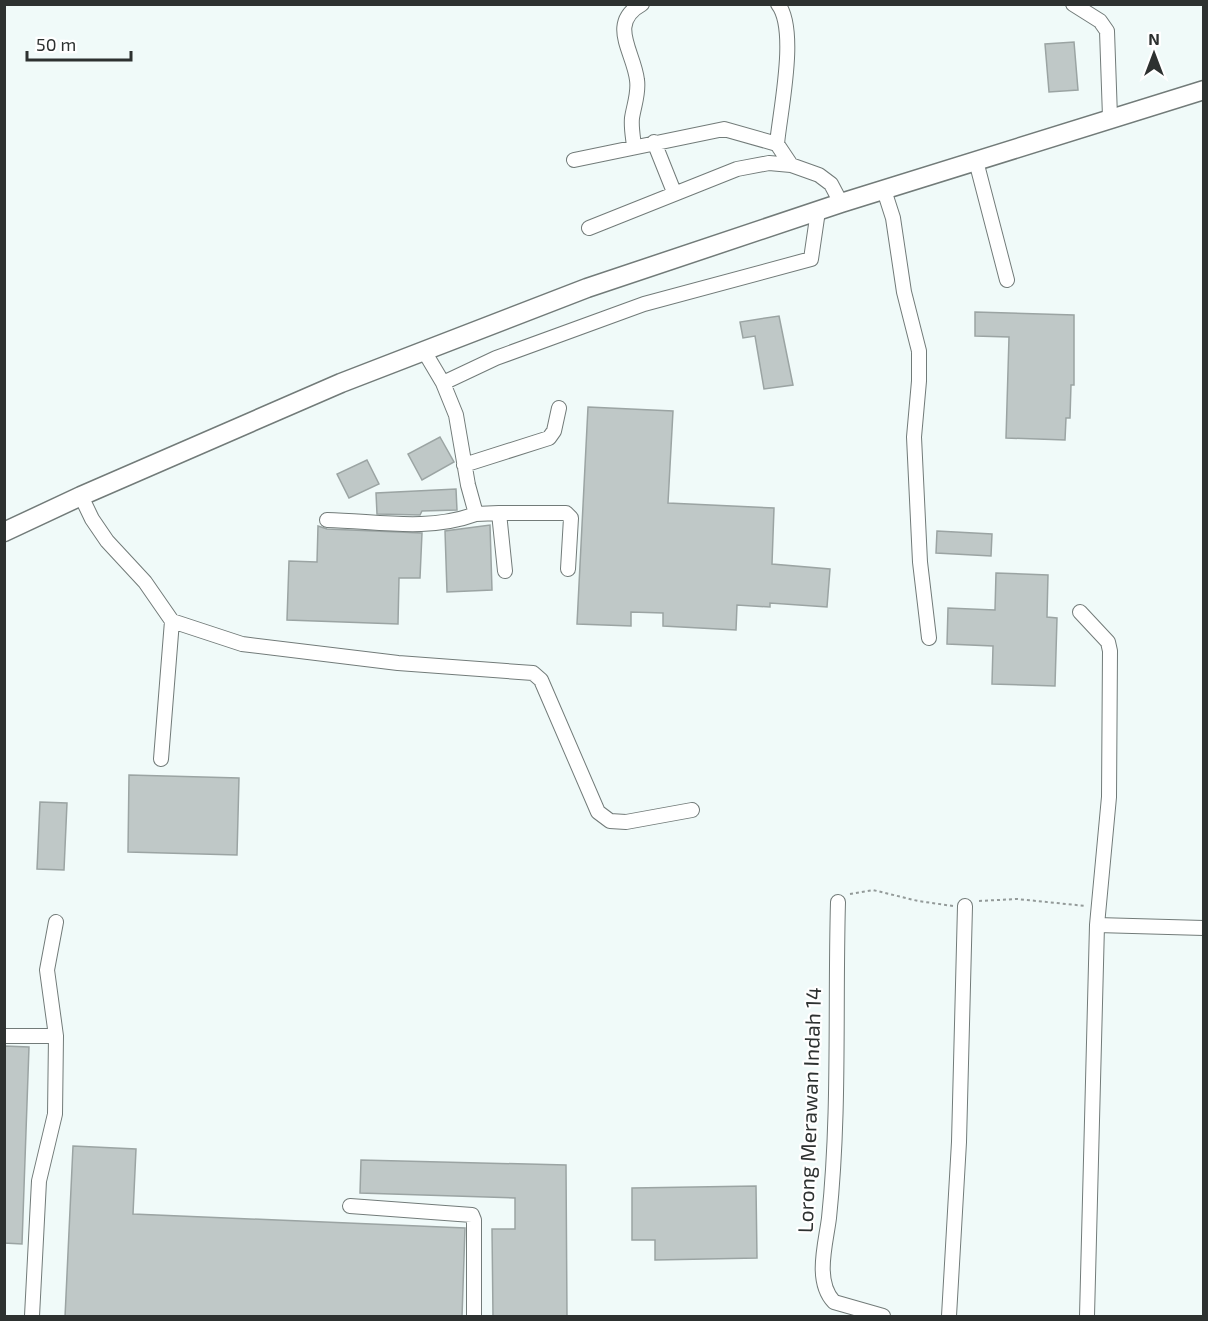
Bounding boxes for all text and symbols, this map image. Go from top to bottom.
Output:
scale bar [27,24,130,62]
north arrow [1124,24,1184,84]
text: N [1148,29,1160,48]
text: 50 m [36,33,76,55]
street label: Lorong Merawan Indah 14 [792,987,825,1233]

